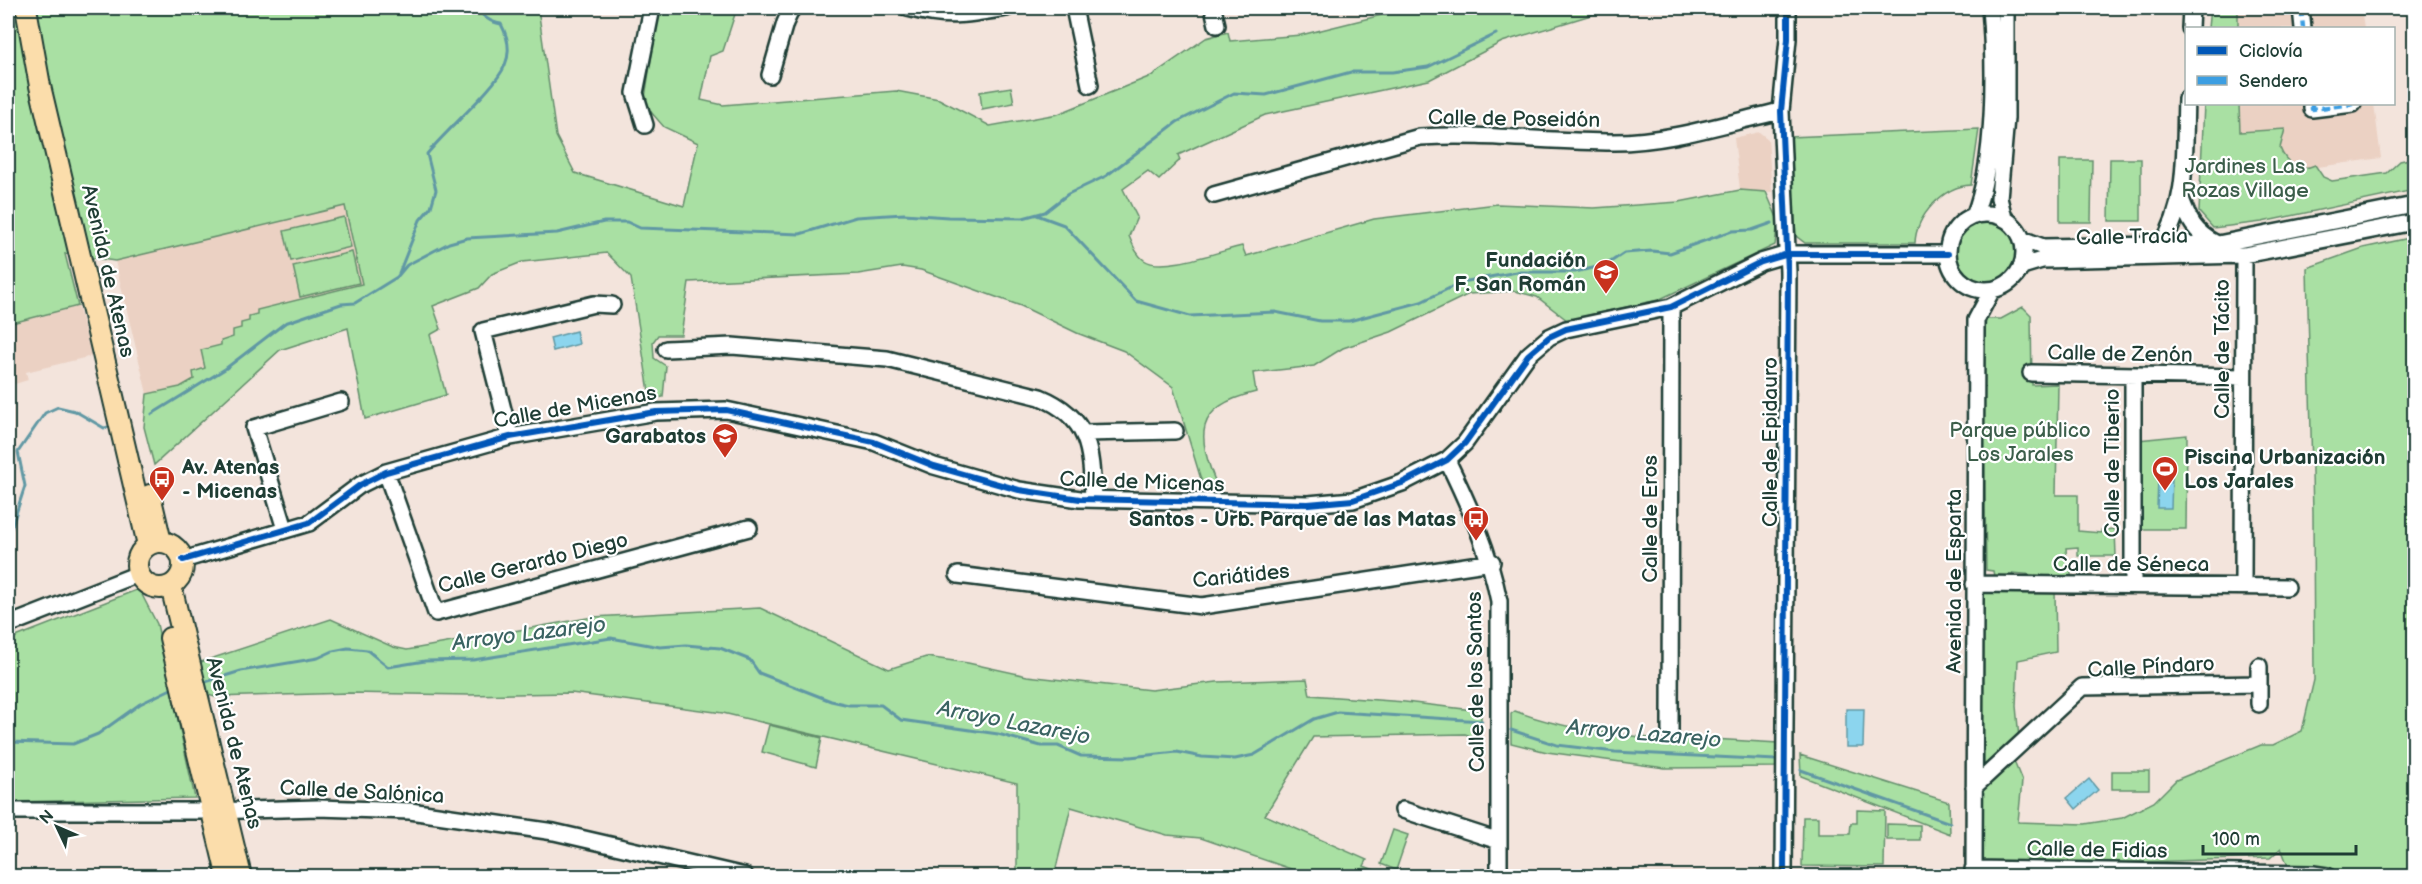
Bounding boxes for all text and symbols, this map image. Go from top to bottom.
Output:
legend [2185,27,2395,105]
text: Ciclovía [2239,41,2303,62]
text: Sendero [2239,71,2308,92]
street label: Calle de Poseidón [1428,105,1600,133]
park label: Jardines Las Rozas Village [2181,154,2309,203]
street label: Avenida de Atenas [76,182,140,360]
street label: Calle Tracia [2076,224,2188,250]
place label: Fundación F. San Román [1454,248,1586,297]
school or university icon: Fundación F. San Román [1591,257,1621,295]
street label: Calle de Tácito [2210,279,2235,419]
street label: Calle de Zenón [2047,340,2193,368]
street label: Calle de Epidauro [1758,357,1783,527]
street label: Calle de Micenas [492,380,658,434]
street label: Calle de Tiberio [2100,388,2125,538]
park label: Parque público Los Jarales [1949,418,2091,467]
school or university icon: Garabatos [710,421,740,459]
place label: Garabatos [605,424,706,449]
place label: Piscina Urbanización Los Jarales [2184,445,2386,494]
sports icon: Piscina Urbanización Los Jarales [2150,454,2180,492]
place label: Av. Atenas - Micenas [181,455,279,504]
street label: Calle de Eros [1638,455,1663,583]
bus stop icon: Av. Atenas - Micenas [147,464,177,502]
street label: Calle de Micenas [1059,467,1225,497]
street label: Avenida de Esparta [1942,489,1967,673]
bus stop icon: Santos - Urb. Parque de las Matas [1461,504,1491,542]
place label: Santos - Urb. Parque de las Matas [1129,507,1456,532]
street label: Calle Gerardo Diego [435,527,631,599]
street label: Calle de Séneca [2053,552,2209,577]
street label: Cariátides [1191,558,1291,594]
street label: Calle de los Santos [1462,591,1490,773]
water label: Arroyo Lazarejo [450,611,608,657]
street label: Calle Píndaro [2087,651,2215,683]
street label: Avenida de Atenas [201,654,267,832]
water label: Arroyo Lazarejo [934,695,1093,751]
water label: Arroyo Lazarejo [1565,714,1722,754]
street label: Calle de Salónica [279,775,445,809]
north arrow [27,797,87,857]
text: N [36,807,58,829]
scale bar [2203,818,2356,856]
text: 100 m [2212,829,2260,850]
street label: Calle de Fidias [2026,836,2168,864]

